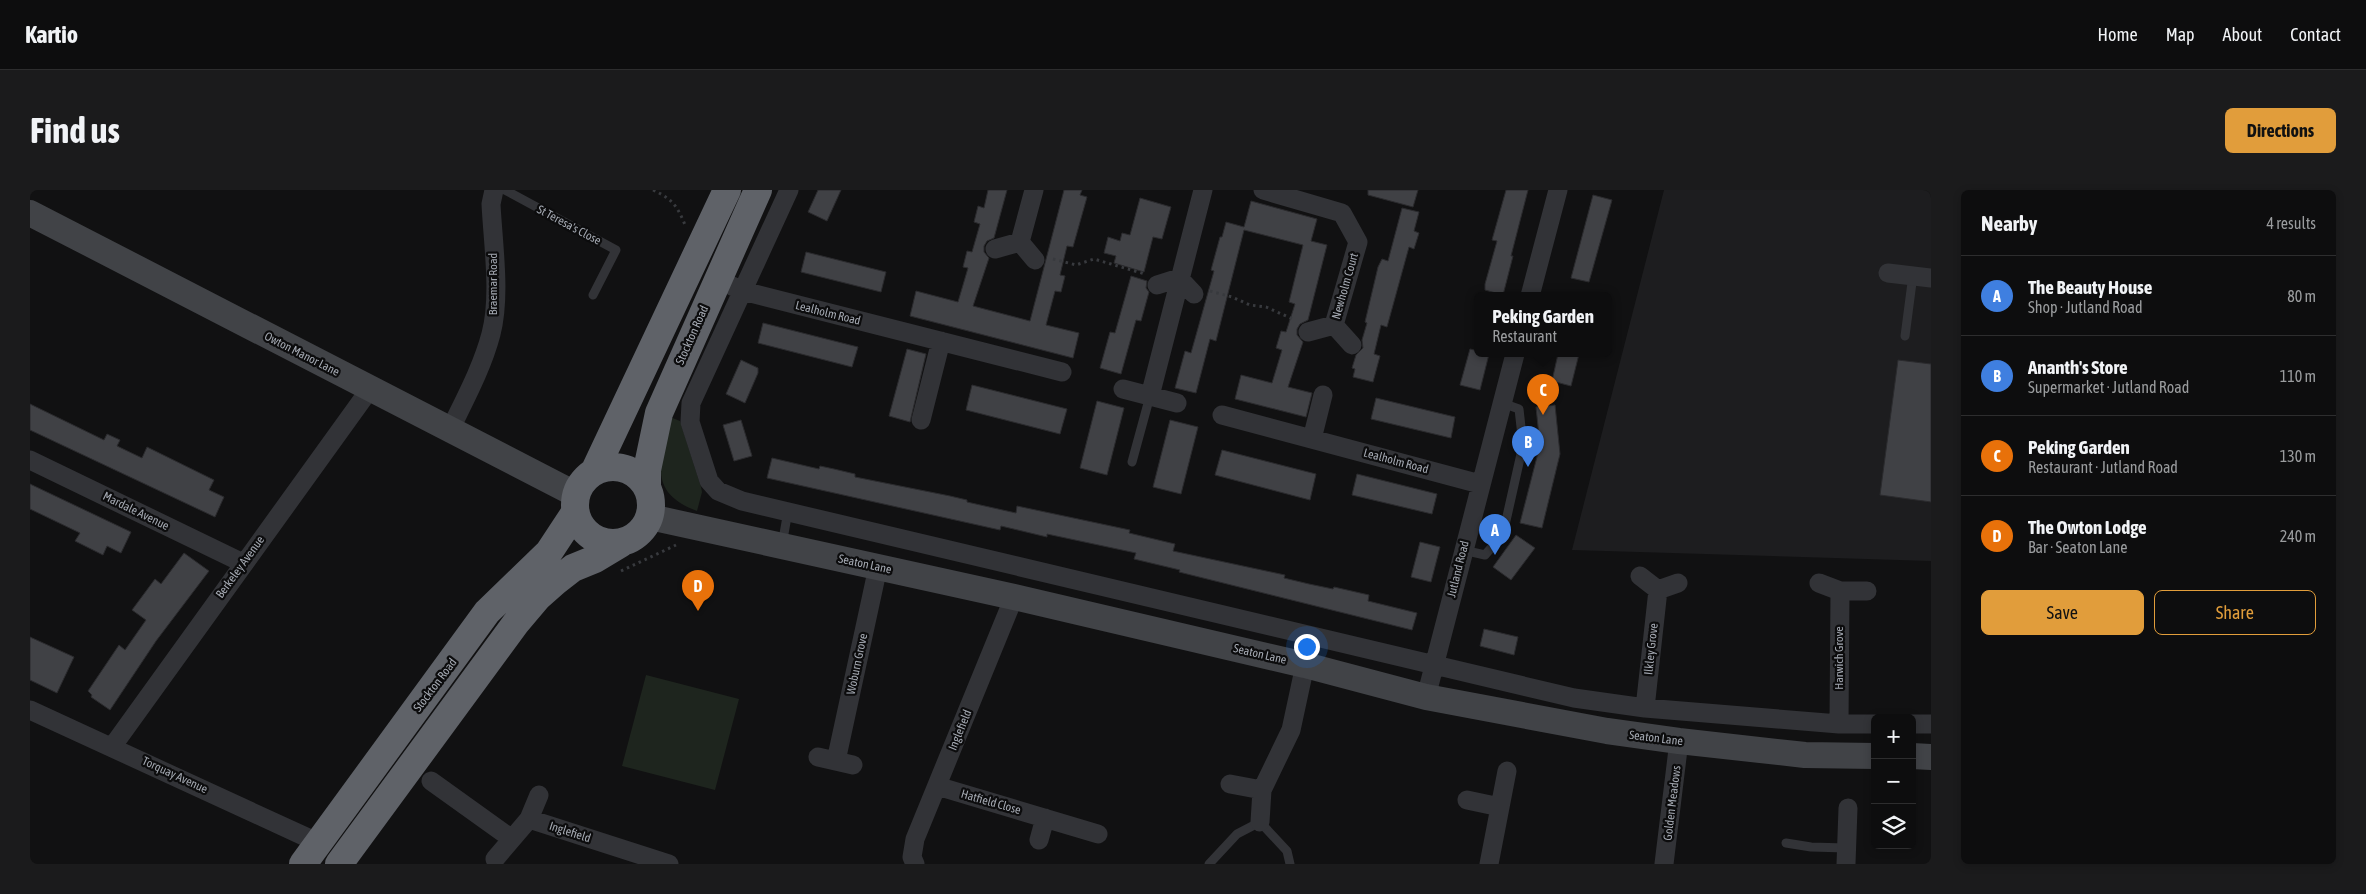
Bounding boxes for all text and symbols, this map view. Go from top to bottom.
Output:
text: Kartio [25,21,78,48]
text: Home [2098,24,2138,45]
text: Map [2166,24,2195,45]
text: About [2223,24,2262,45]
text: Contact [2290,24,2341,45]
button: Directions [2225,108,2336,153]
text: Find us [30,110,120,150]
street label: St Teresa's Close [535,202,603,248]
text: Nearby [1981,211,2037,235]
text: 4 results [2266,214,2316,232]
street label: Newholm Court [1329,251,1361,321]
street label: Braemar Road [486,253,500,315]
text: The Beauty House [2028,276,2152,298]
text: A [1993,287,2001,305]
text: 80 m [2287,287,2316,305]
popup [1474,292,1612,357]
street label: Lealholm Road [794,298,862,328]
text: Shop · Jutland Road [2028,298,2143,316]
street label: Stockton Road [673,303,711,367]
text: Peking Garden [1492,305,1594,327]
text: Restaurant [1492,327,1557,345]
street label: Owton Manor Lane [262,329,342,379]
text: Ananth's Store [2028,356,2128,378]
text: B [1993,367,2001,385]
text: 110 m [2280,367,2316,385]
pin: C [1527,374,1559,415]
text: Supermarket · Jutland Road [2028,378,2189,396]
pin: B [1512,426,1544,467]
text: Peking Garden [2028,436,2130,458]
street label: Lealholm Road [1362,446,1430,476]
text: C [1993,447,2001,465]
text: 130 m [2280,447,2316,465]
text: Restaurant · Jutland Road [2028,458,2178,476]
street label: Mardale Avenue [101,489,171,533]
pin: A [1479,514,1511,555]
text: The Owton Lodge [2028,516,2147,538]
text: D [1993,527,2001,545]
text: 240 m [2280,527,2316,545]
street label: Berkeley Avenue [213,533,267,601]
text: Bar · Seaton Lane [2028,538,2128,556]
street label: Jutland Road [1444,539,1472,599]
street label: Seaton Lane [837,552,893,576]
pin: D [682,570,714,611]
button: Save [1981,590,2144,635]
button: Share [2154,590,2316,635]
street label: Ilkley Grove [1641,622,1661,676]
street label: Harwich Grove [1832,626,1846,690]
street label: Woburn Grove [844,632,870,696]
your location [1294,634,1320,660]
street label: Seaton Lane [1232,641,1288,667]
street label: Stockton Road [410,656,460,714]
street label: Inglefield [945,708,975,752]
map controls [1871,714,1916,849]
button: + [1871,714,1916,759]
street label: Seaton Lane [1628,728,1684,748]
street label: Torquay Avenue [140,754,210,796]
button: − [1871,759,1916,804]
street label: Golden Meadows [1660,765,1684,841]
street label: Hatfield Close [959,787,1023,817]
button: layers [1871,804,1916,849]
street label: Inglefield [547,819,593,845]

